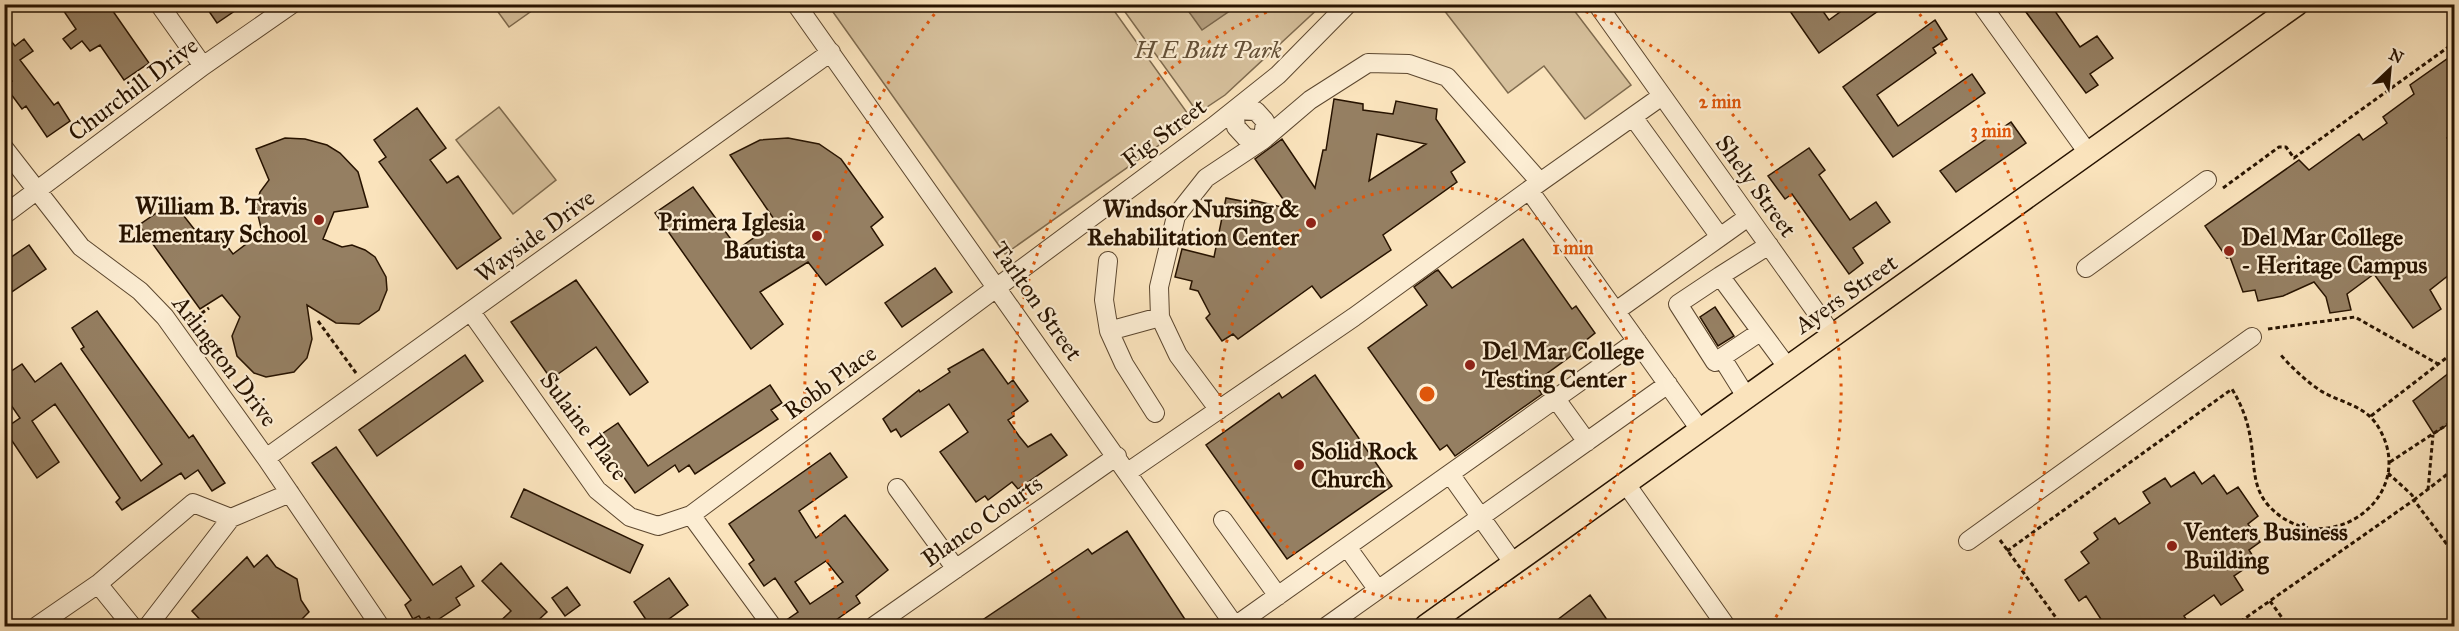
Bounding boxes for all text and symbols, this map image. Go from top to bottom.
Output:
street label: Churchill Drive [62,30,204,148]
park label: H E Butt Park [1133,35,1282,65]
north arrow [2360,39,2420,99]
text: N [2386,44,2407,68]
street label: Fig Street [1116,91,1213,175]
text: 2 min [1699,91,1742,113]
text: 3 min [1971,120,2012,143]
street label: Shely Street [1709,129,1803,243]
street label: Wayside Drive [469,183,601,289]
place label: William B. Travis Elementary School [118,191,308,249]
place label: Windsor Nursing & Rehabilitation Center [1087,194,1300,252]
place label: Primera Iglesia Bautista [658,207,806,265]
marker: William B. Travis Elementary School [312,213,326,227]
marker: Windsor Nursing & Rehabilitation Center [1304,216,1318,230]
place label: Del Mar College - Heritage Campus [2241,222,2427,280]
marker: Primera Iglesia Bautista [810,229,824,243]
street label: Tarlton Street [985,235,1089,367]
text: 1 min [1553,237,1594,259]
marker: Del Mar College - Heritage Campus [2222,244,2236,258]
street label: Ayers Street [1788,247,1904,341]
street label: Arlington Drive [165,289,284,433]
place label: Del Mar College Testing Center [1481,336,1644,394]
street label: Robb Place [778,338,882,426]
marker: Del Mar College Testing Center [1463,358,1477,372]
street label: Sulaine Place [533,366,635,486]
centre of rings [1417,384,1437,404]
place label: Solid Rock Church [1311,436,1418,494]
marker: Solid Rock Church [1292,458,1306,472]
street label: Blanco Courts [916,468,1048,574]
place label: Venters Business Building [2183,517,2348,575]
marker: Venters Business Building [2165,539,2179,553]

